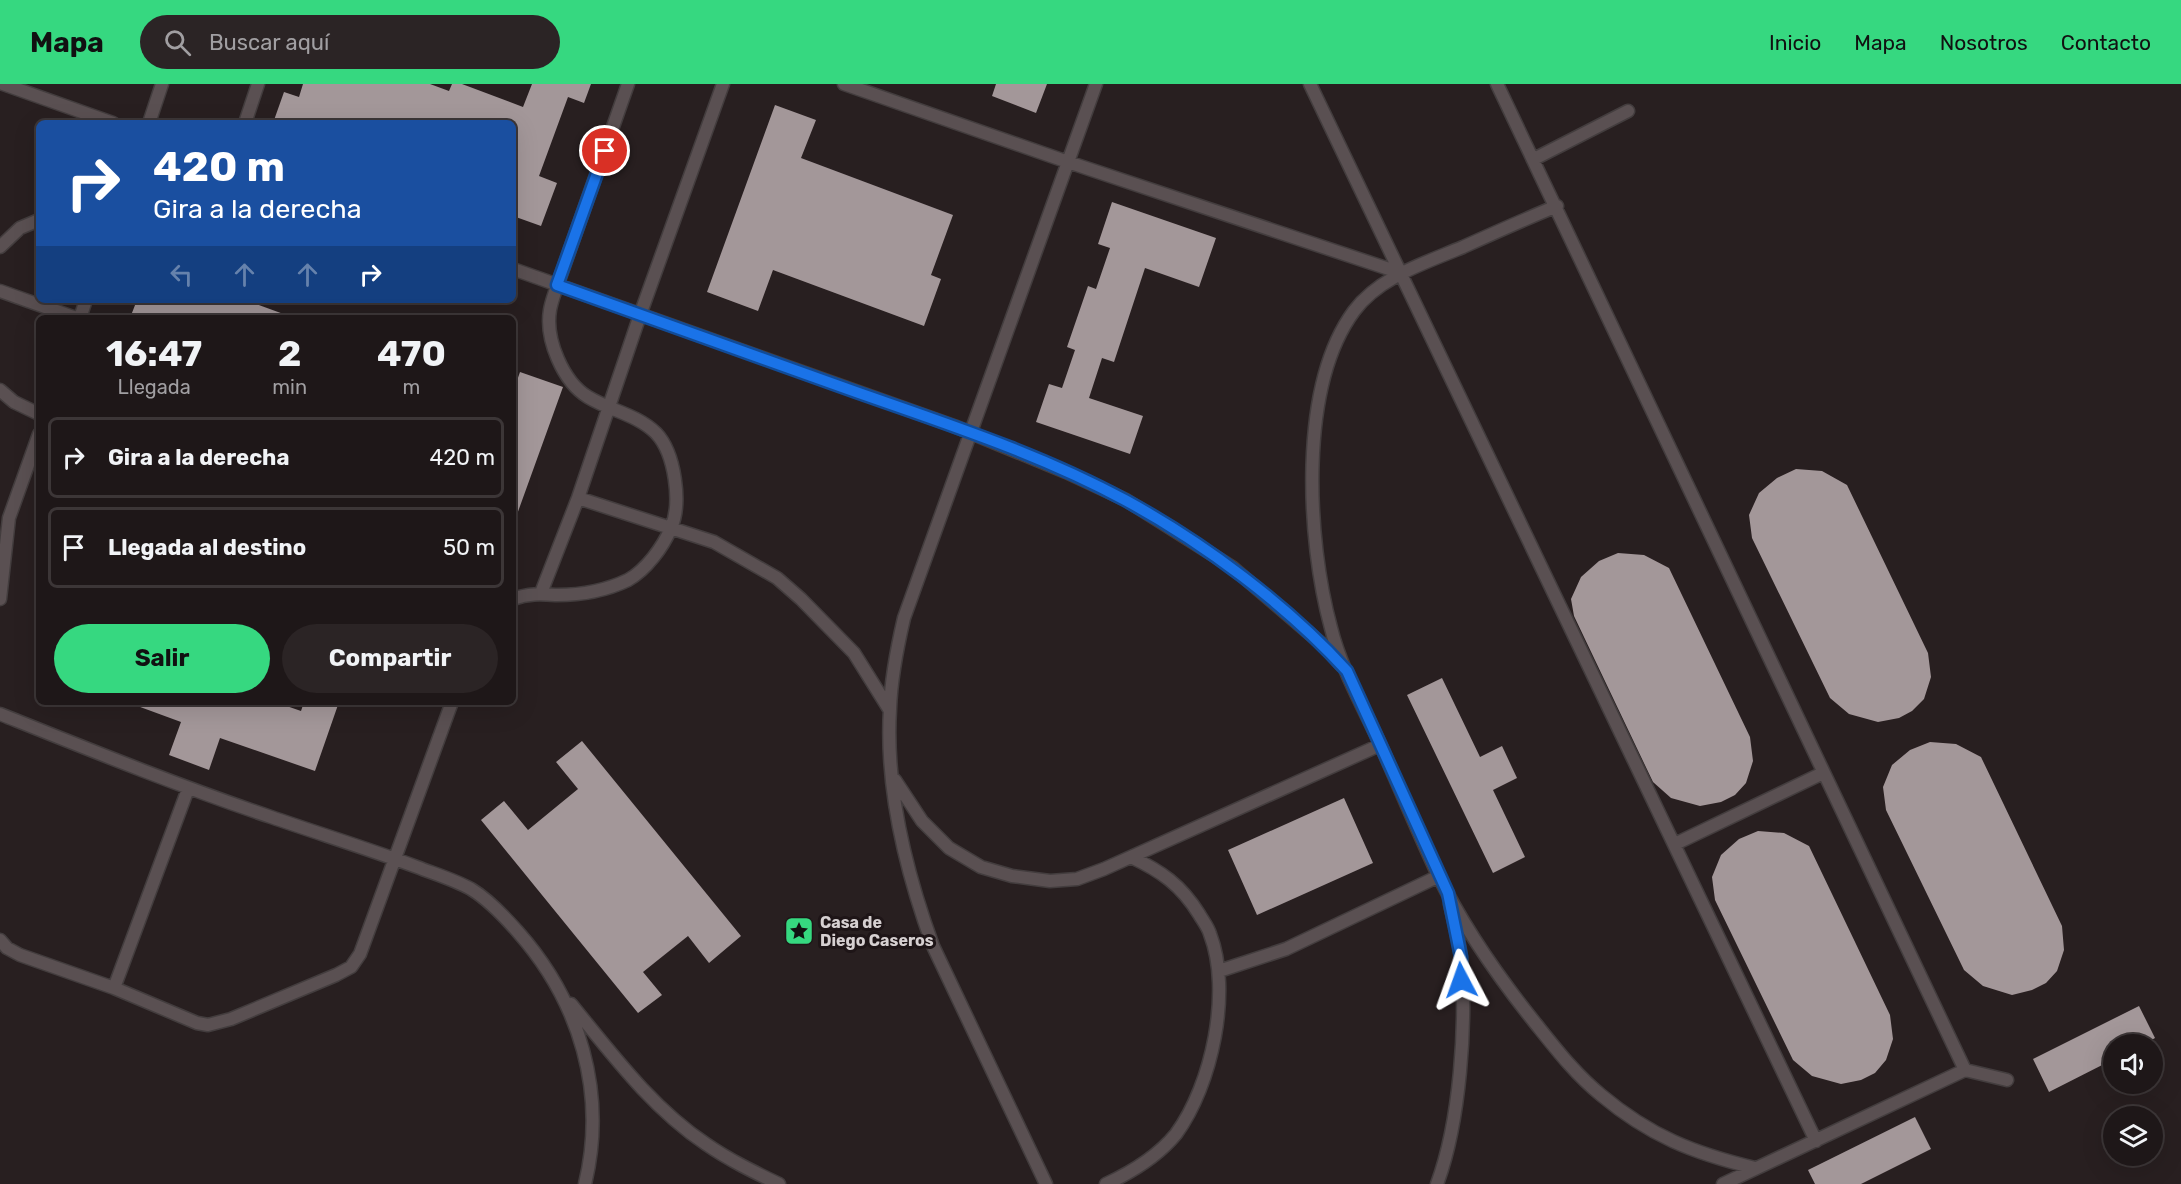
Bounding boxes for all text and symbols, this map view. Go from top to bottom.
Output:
search box [140,15,560,69]
text: Mapa [30,26,104,59]
icon: search [161,26,194,59]
text: Buscar aquí [209,29,329,56]
text: Inicio [1769,30,1821,55]
text: Mapa [1854,30,1907,55]
text: Nosotros [1940,30,2028,55]
text: Contacto [2061,30,2151,55]
pin [579,125,630,176]
icon: arrive [588,134,621,167]
text: 420 m [153,142,285,192]
icon: right [54,144,132,222]
text: Gira a la derecha [153,193,362,225]
icon: left [165,258,198,291]
icon: ahead [228,258,261,291]
icon: ahead [291,258,324,291]
icon: right [354,258,387,291]
text: 16:47 [106,332,202,375]
text: 2 [278,332,301,375]
text: 470 [377,332,446,375]
text: Llegada [118,375,191,399]
text: min [272,375,307,399]
text: m [403,375,420,399]
icon: right [57,441,90,474]
text: Gira a la derecha [108,444,289,471]
text: 420 m [430,444,495,471]
icon: arrive [57,531,90,564]
text: Llegada al destino [108,534,306,561]
text: 50 m [443,534,495,561]
button: Salir [54,624,270,693]
button: Compartir [282,624,498,693]
place label: Casa de Diego Caseros [820,913,934,950]
place icon: Casa de Diego Caseros [783,915,815,947]
position arrow [1429,948,1493,1012]
map controls [2103,1034,2163,1166]
button: sound [2103,1034,2163,1094]
button: layers [2103,1106,2163,1166]

